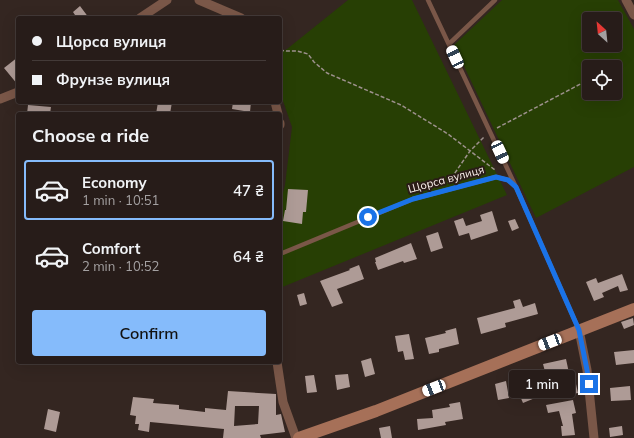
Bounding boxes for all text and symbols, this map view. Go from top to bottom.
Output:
north arrow [582,12,622,52]
map controls [582,12,622,100]
text: Щорса вулиця [56,32,166,51]
car [444,44,466,70]
button: locate [582,60,622,100]
text: Фрунзе вулиця [56,70,170,89]
text: Choose a ride [32,124,149,147]
car [489,139,511,165]
street label: Щорса вулиця [406,162,486,196]
icon: car [34,172,70,208]
text: Economy [82,173,147,192]
text: 47 ₴ [233,181,264,200]
text: 1 min · 10:51 [82,192,159,208]
route start [359,208,377,226]
icon: car [34,238,70,274]
text: Comfort [82,239,140,258]
text: 64 ₴ [233,247,264,266]
text: 2 min · 10:52 [82,258,159,274]
button: Confirm [32,310,266,356]
car [537,332,563,352]
callout: 1 min [509,370,575,398]
route end [580,375,598,393]
text: 1 min [525,376,559,392]
car [421,378,447,398]

